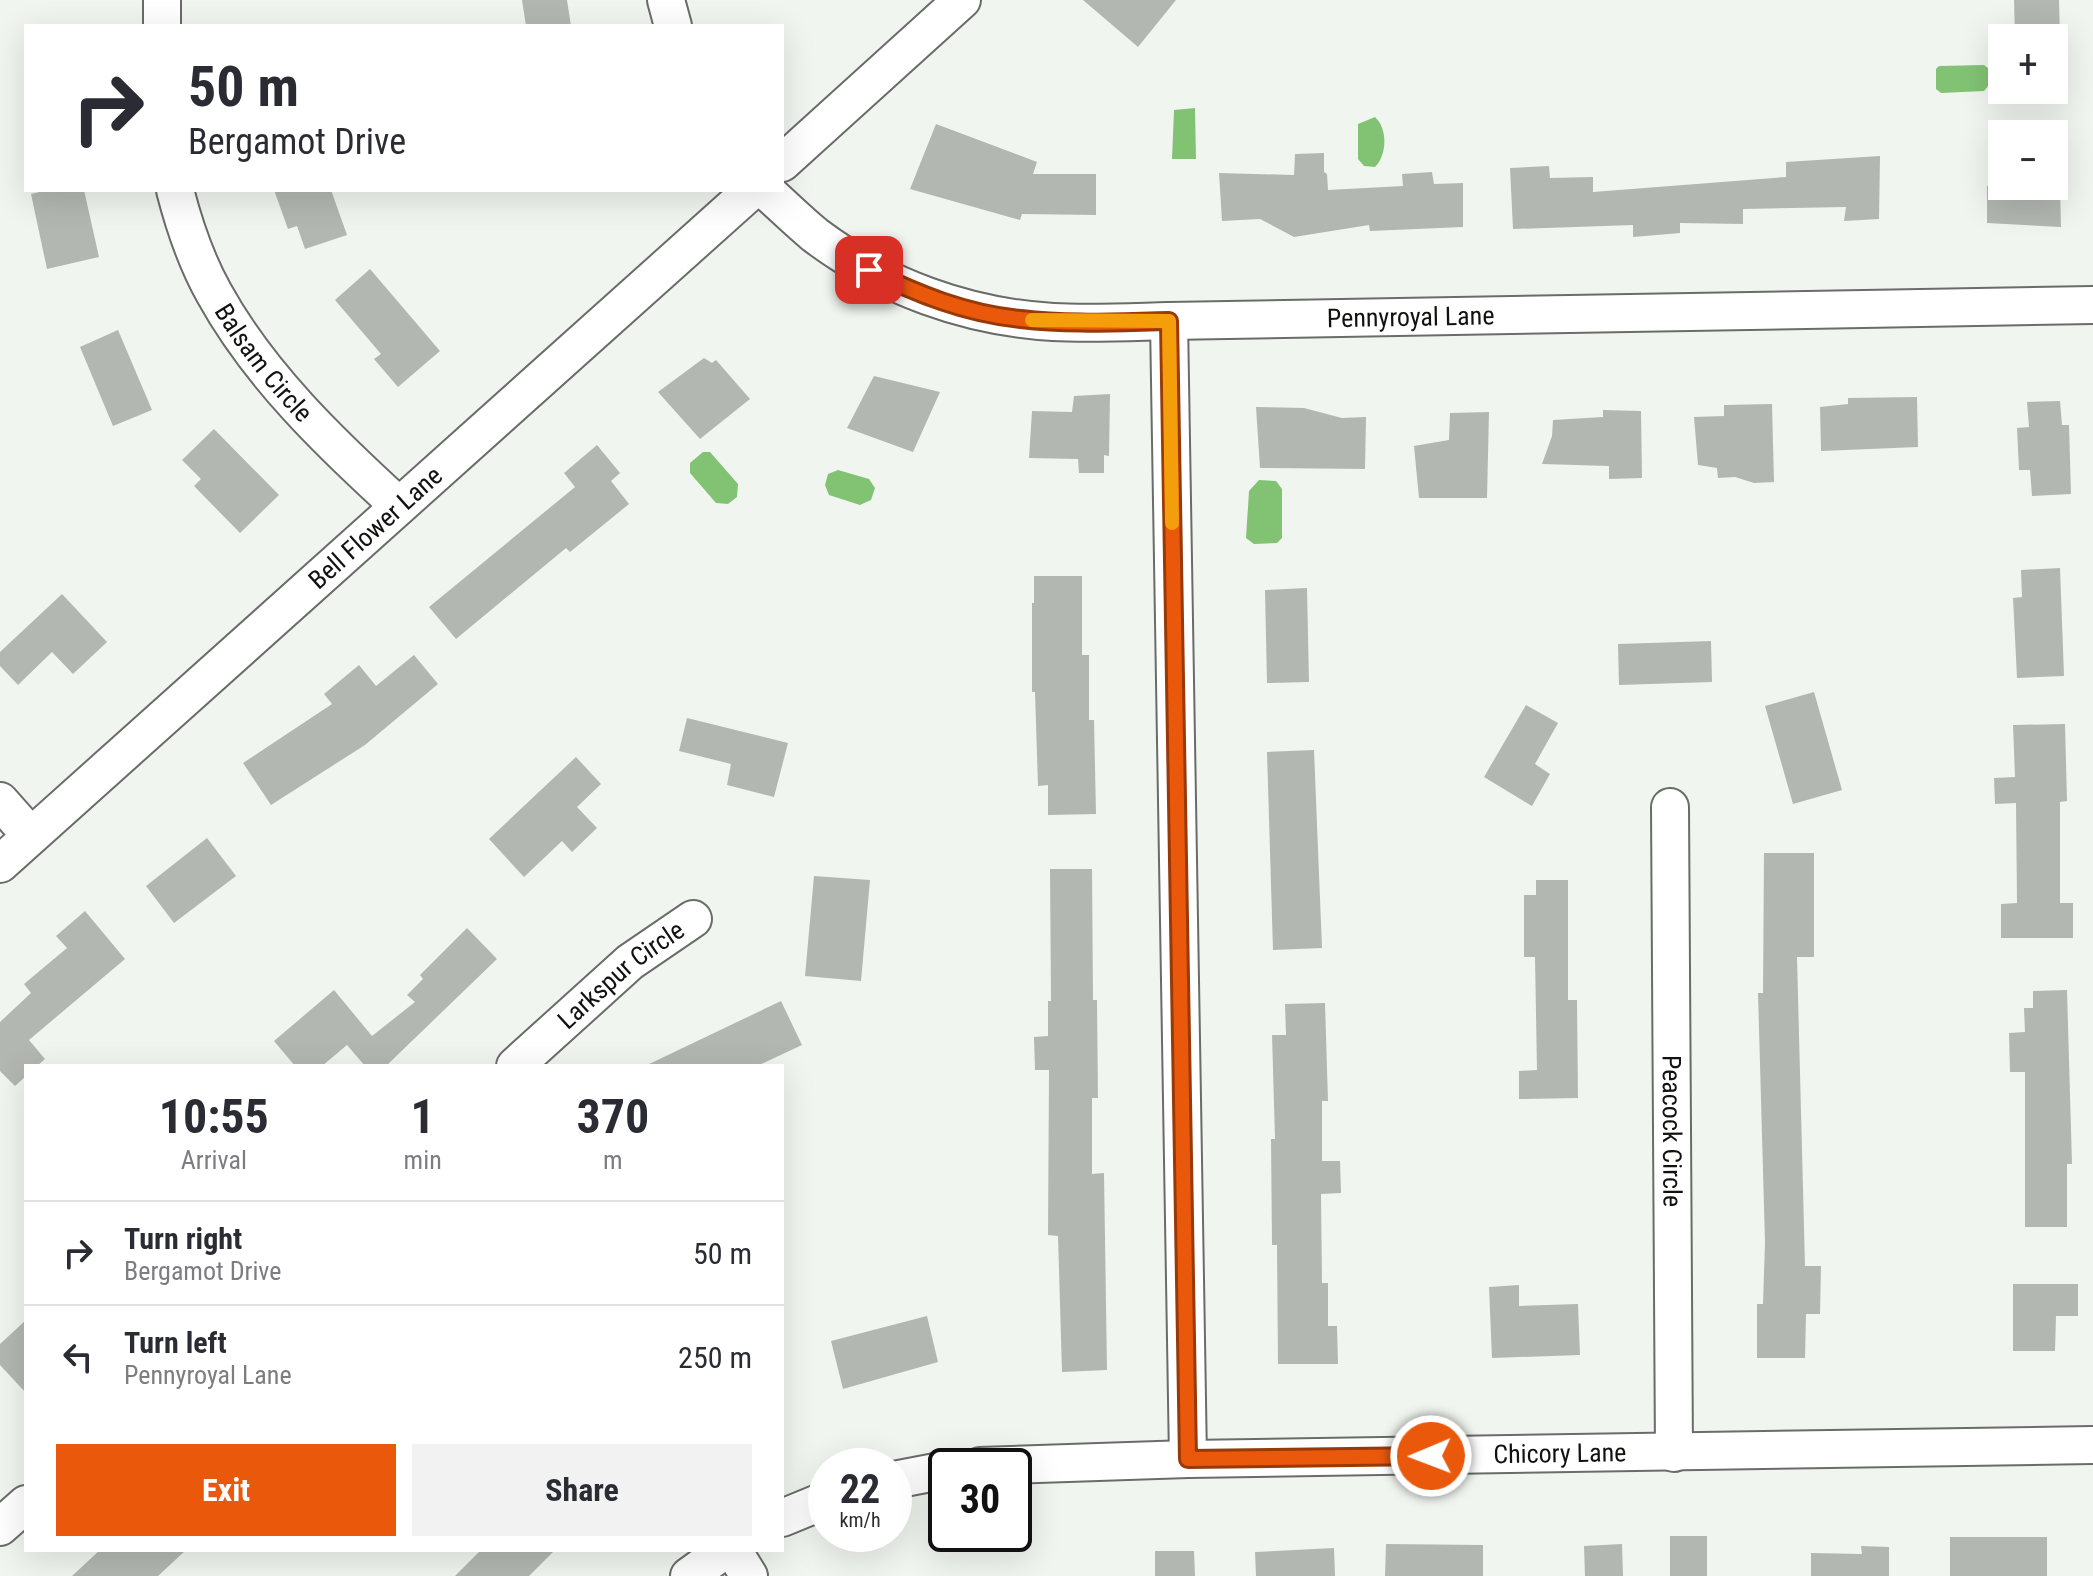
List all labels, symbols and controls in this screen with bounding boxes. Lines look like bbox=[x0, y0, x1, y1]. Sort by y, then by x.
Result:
map controls bbox=[1988, 24, 2068, 200]
button: + bbox=[1988, 24, 2068, 104]
text: 50 m bbox=[188, 54, 299, 120]
icon: right bbox=[56, 56, 160, 160]
button: − bbox=[1988, 120, 2068, 200]
text: Bergamot Drive bbox=[188, 121, 406, 163]
pin bbox=[835, 236, 903, 304]
icon: arrive bbox=[847, 248, 891, 292]
street label: Balsam Circle bbox=[209, 298, 319, 428]
street label: Pennyroyal Lane bbox=[1327, 300, 1495, 333]
street label: Bell Flower Lane bbox=[303, 460, 448, 595]
street label: Larkspur Circle bbox=[552, 915, 690, 1035]
street label: Peacock Circle bbox=[1657, 1055, 1687, 1207]
text: 10:55 bbox=[159, 1088, 269, 1145]
text: 1 bbox=[411, 1088, 435, 1145]
text: 370 bbox=[576, 1088, 649, 1145]
text: Arrival bbox=[181, 1145, 247, 1175]
text: min bbox=[404, 1145, 442, 1175]
text: m bbox=[603, 1145, 623, 1175]
text: Turn right bbox=[124, 1221, 242, 1256]
icon: right bbox=[56, 1231, 100, 1275]
text: 50 m bbox=[693, 1236, 752, 1271]
text: Bergamot Drive bbox=[124, 1256, 282, 1286]
text: Turn left bbox=[124, 1325, 227, 1360]
icon: left bbox=[56, 1335, 100, 1379]
text: 250 m bbox=[678, 1340, 752, 1375]
text: Pennyroyal Lane bbox=[124, 1360, 292, 1390]
position arrow bbox=[1389, 1414, 1473, 1498]
street label: Chicory Lane bbox=[1493, 1437, 1627, 1469]
button: Exit bbox=[56, 1444, 396, 1536]
button: Share bbox=[412, 1444, 752, 1536]
speed limit sign: 30 bbox=[928, 1448, 1032, 1552]
text: 22 bbox=[840, 1466, 880, 1513]
text: km/h bbox=[839, 1508, 881, 1532]

